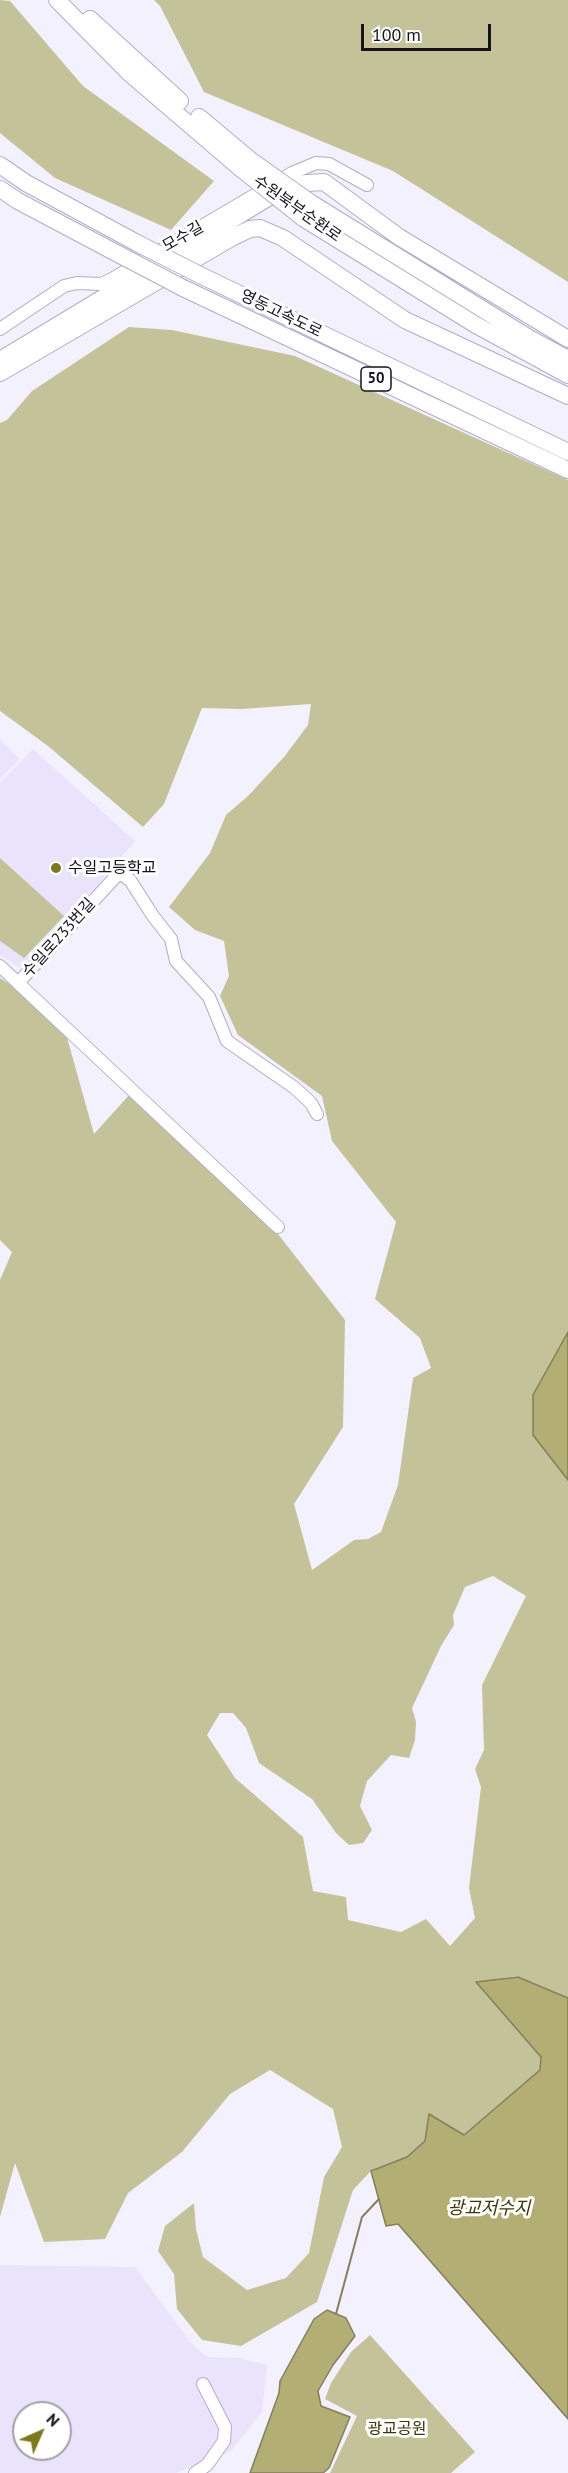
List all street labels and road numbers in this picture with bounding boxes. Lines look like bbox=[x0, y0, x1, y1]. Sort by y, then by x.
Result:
street label: 수원북부순환로 bbox=[249, 172, 345, 246]
street label: 모수길 bbox=[159, 218, 207, 256]
street label: 영동고속도로 bbox=[237, 286, 325, 342]
road number: 50 bbox=[361, 367, 391, 391]
street label: 수일로233번길 bbox=[18, 895, 100, 981]

